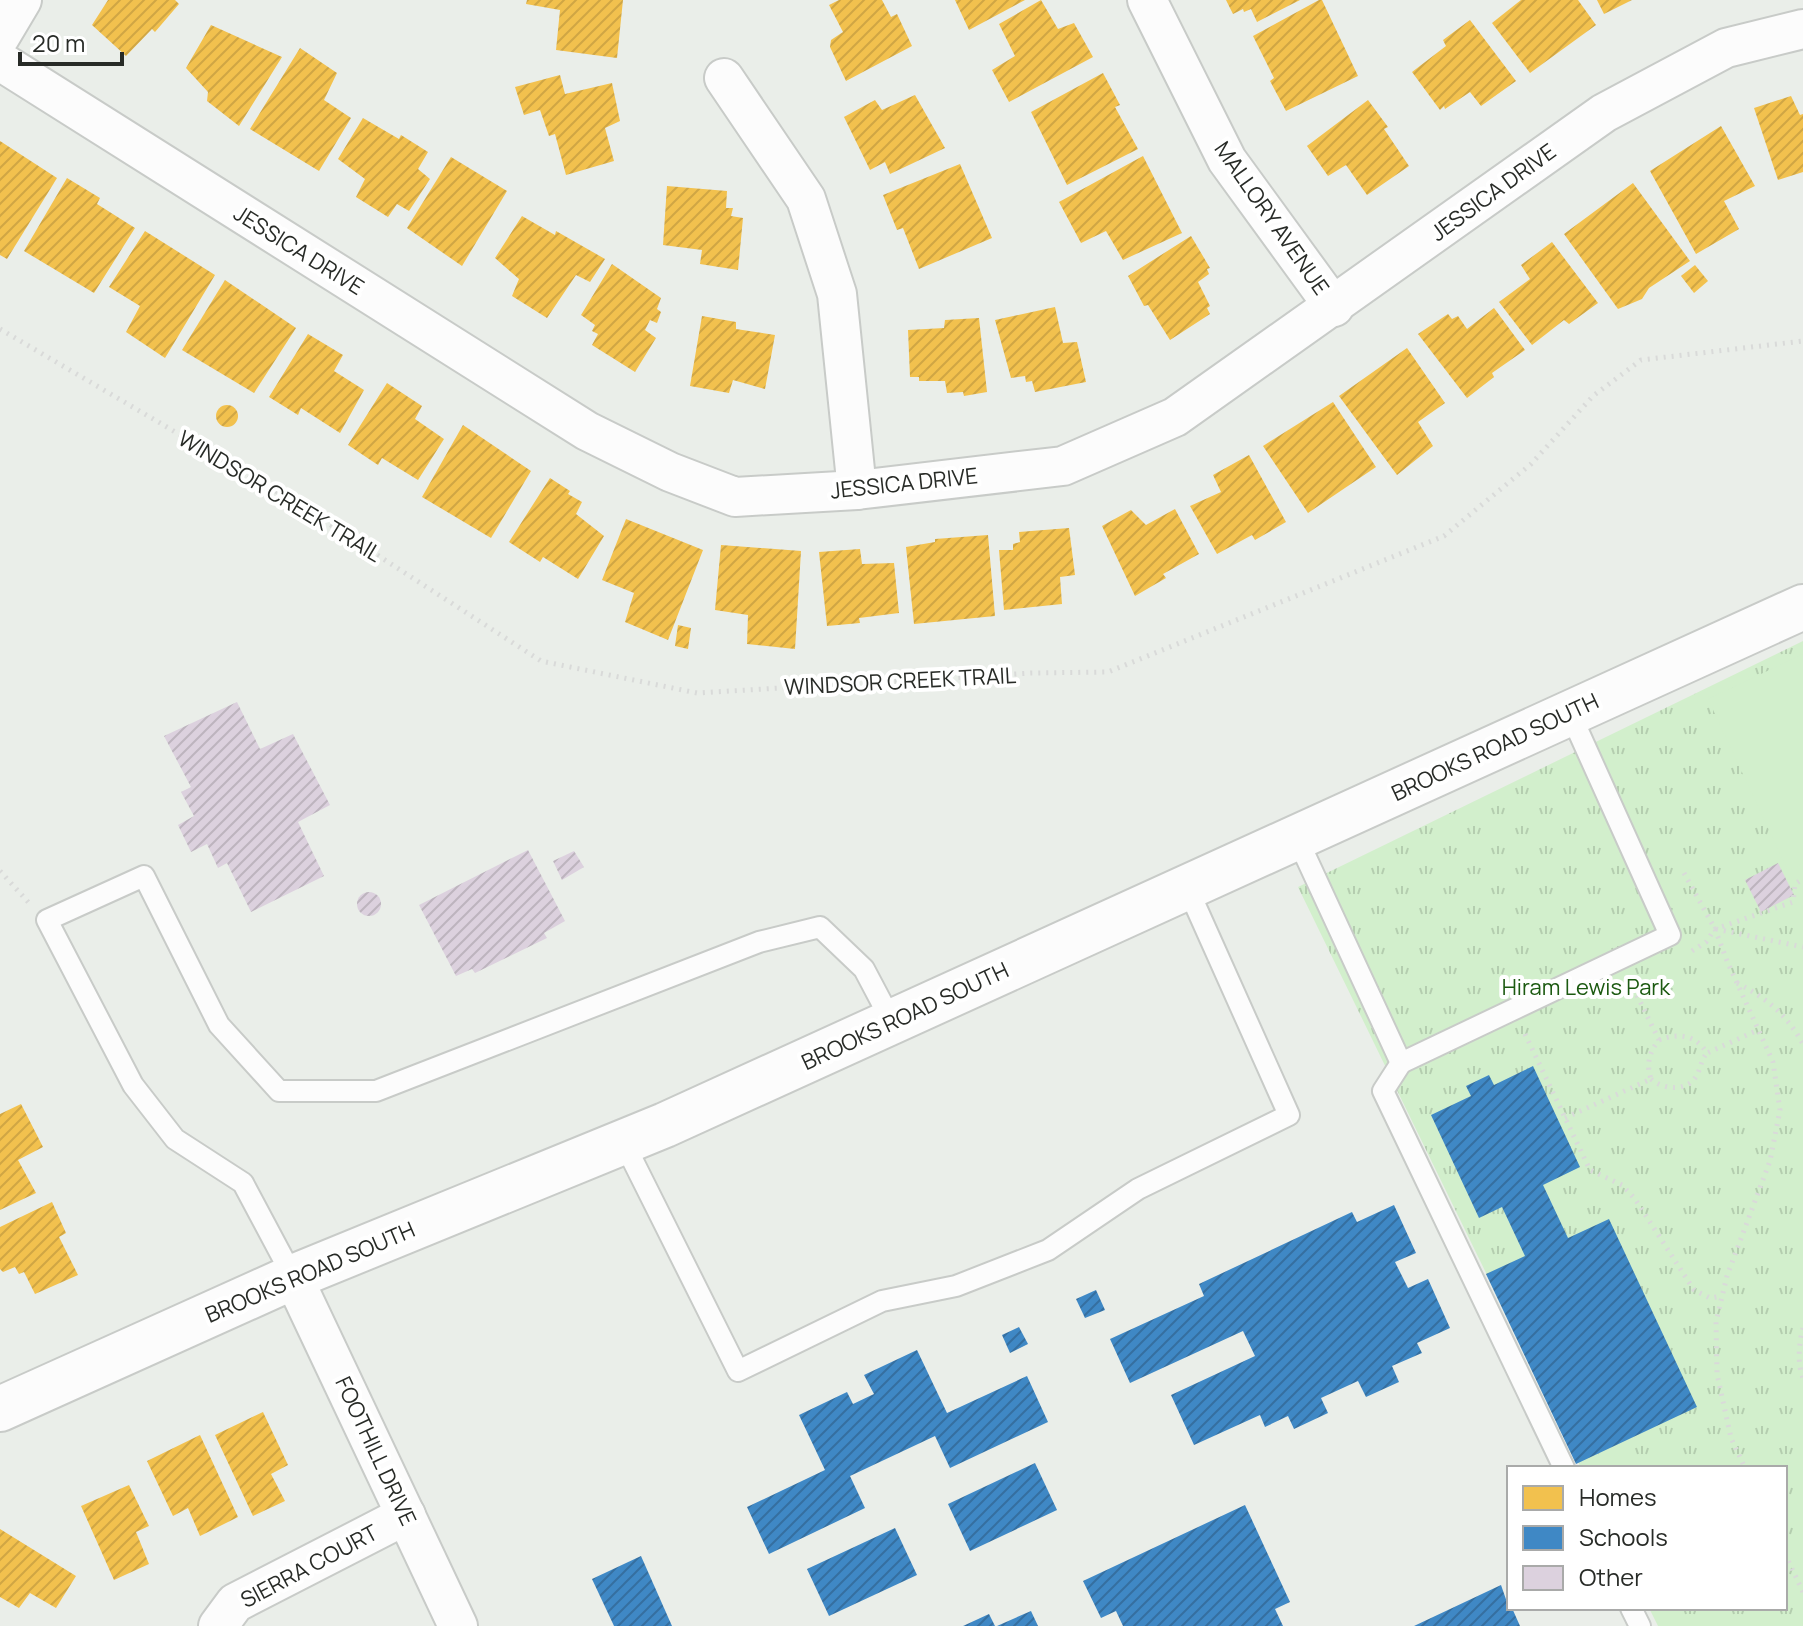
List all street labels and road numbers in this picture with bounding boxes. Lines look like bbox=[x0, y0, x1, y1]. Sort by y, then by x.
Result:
street label: MALLORY AVENUE bbox=[1208, 135, 1336, 301]
street label: JESSICA DRIVE bbox=[1424, 136, 1562, 248]
street label: JESSICA DRIVE bbox=[228, 198, 370, 302]
street label: WINDSOR CREEK TRAIL bbox=[173, 423, 387, 569]
street label: JESSICA DRIVE bbox=[829, 460, 979, 506]
street label: WINDSOR CREEK TRAIL bbox=[783, 660, 1017, 702]
street label: BROOKS ROAD SOUTH bbox=[1387, 686, 1603, 808]
street label: BROOKS ROAD SOUTH bbox=[797, 955, 1013, 1077]
street label: BROOKS ROAD SOUTH bbox=[201, 1214, 419, 1330]
street label: FOOTHILL DRIVE bbox=[328, 1372, 424, 1530]
street label: SIERRA COURT bbox=[235, 1517, 383, 1615]

